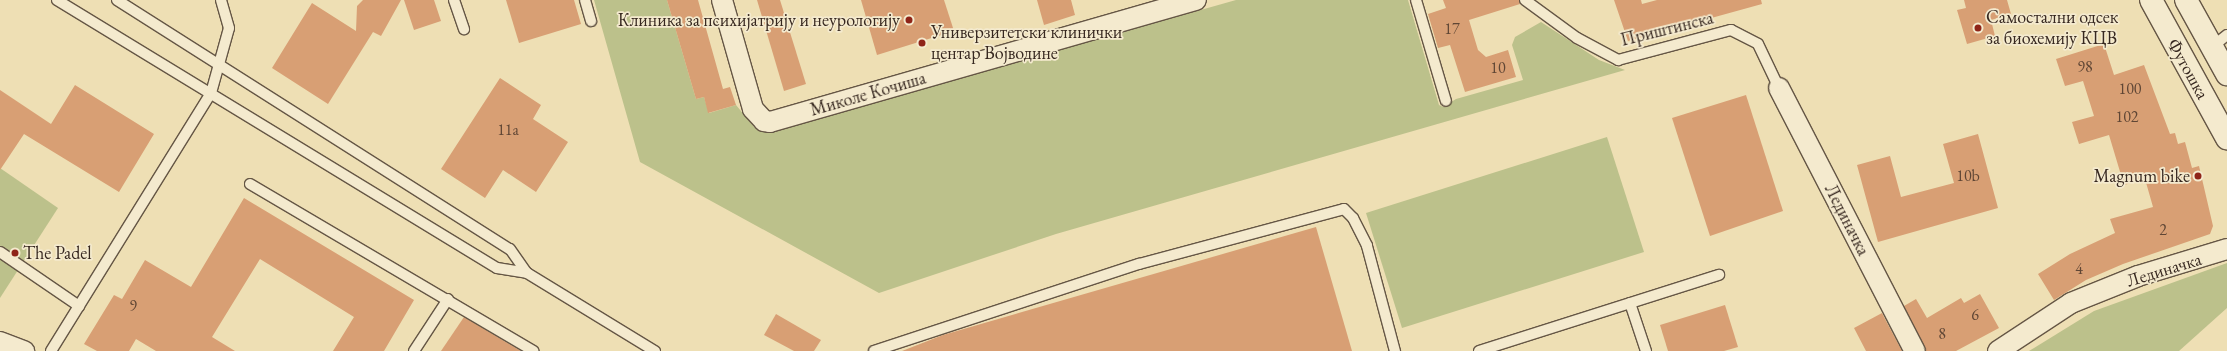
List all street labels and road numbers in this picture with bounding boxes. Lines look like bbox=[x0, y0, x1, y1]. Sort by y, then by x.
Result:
street label: Приштинска bbox=[1618, 7, 1716, 51]
street label: Футошка bbox=[2163, 35, 2213, 103]
street label: Миколе Кочиша bbox=[808, 67, 928, 121]
street label: Лединачка bbox=[1820, 181, 1874, 259]
street label: Лединачка bbox=[2124, 248, 2204, 292]

